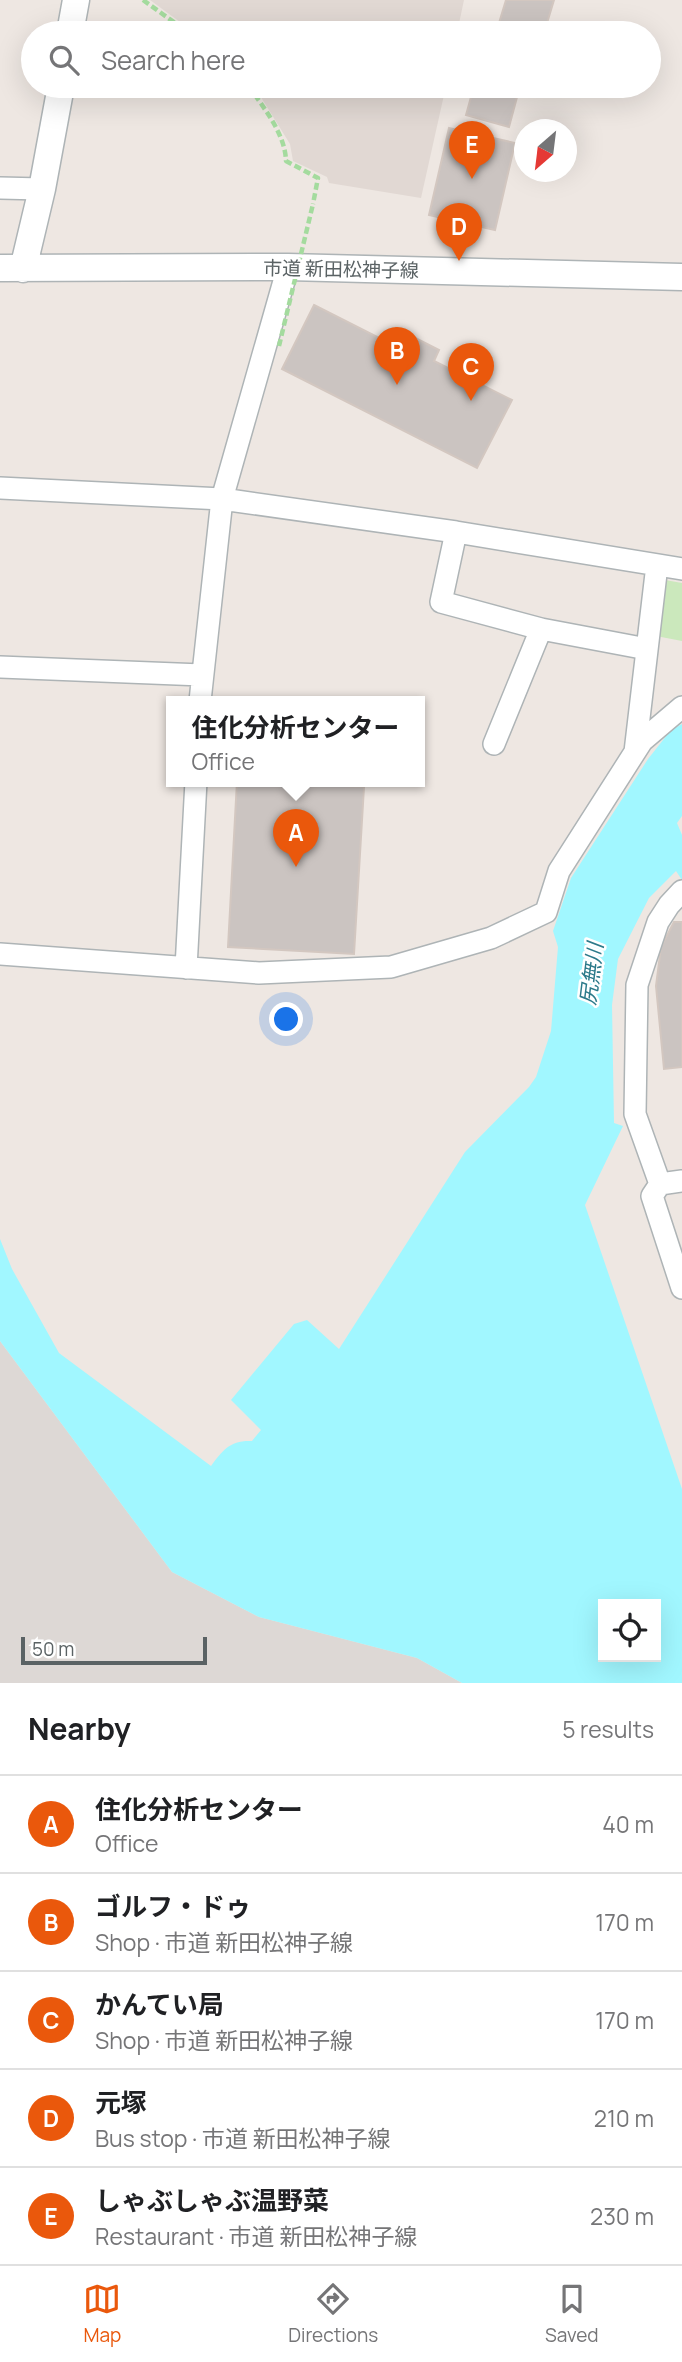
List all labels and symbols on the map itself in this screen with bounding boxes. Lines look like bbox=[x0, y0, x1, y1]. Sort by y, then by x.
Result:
north arrow bbox=[514, 119, 577, 182]
pin: E bbox=[449, 121, 495, 179]
pin: D bbox=[436, 203, 482, 261]
street label: 市道 新田松神子線 bbox=[263, 255, 419, 283]
pin: B bbox=[374, 327, 420, 385]
pin: C bbox=[448, 343, 494, 401]
pin: A bbox=[273, 809, 319, 867]
water label: 尻無川 bbox=[573, 939, 609, 1007]
your location bbox=[269, 1002, 303, 1036]
scale bar bbox=[21, 1634, 206, 1666]

